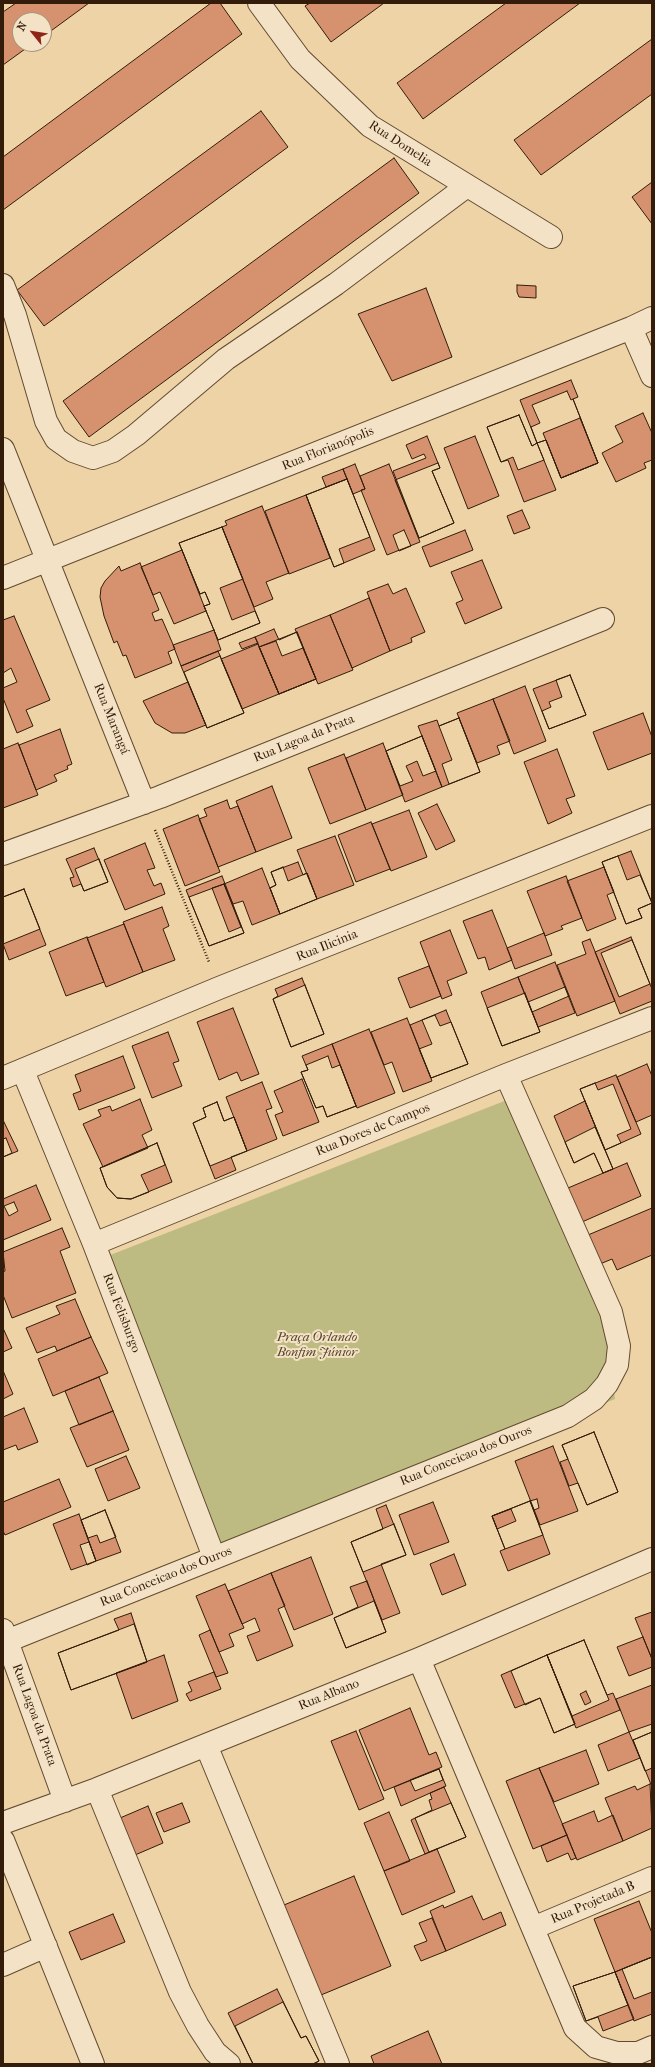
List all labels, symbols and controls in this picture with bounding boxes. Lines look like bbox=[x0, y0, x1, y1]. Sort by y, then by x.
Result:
north arrow bbox=[12, 12, 52, 52]
text: N bbox=[14, 19, 30, 33]
street label: Rua Domelia bbox=[365, 118, 435, 170]
street label: Rua Florianópolis bbox=[280, 423, 376, 475]
street label: Rua Marangá bbox=[90, 681, 132, 757]
street label: Rua Lagoa da Prata bbox=[251, 712, 357, 766]
street label: Rua Ilicinia bbox=[294, 927, 360, 965]
street label: Rua Dores de Campos bbox=[314, 1100, 432, 1160]
street label: Rua Felisburgo bbox=[99, 1271, 143, 1355]
park label: Praça Orlando Bonfim Júnior bbox=[277, 1330, 357, 1361]
street label: Rua Conceicao dos Ouros bbox=[398, 1422, 534, 1490]
street label: Rua Conceicao dos Ouros bbox=[98, 1543, 234, 1611]
street label: Rua Lagoa da Prata bbox=[8, 1662, 60, 1768]
street label: Rua Albano bbox=[296, 1676, 362, 1714]
street label: Rua Projetada B bbox=[549, 1878, 637, 1928]

